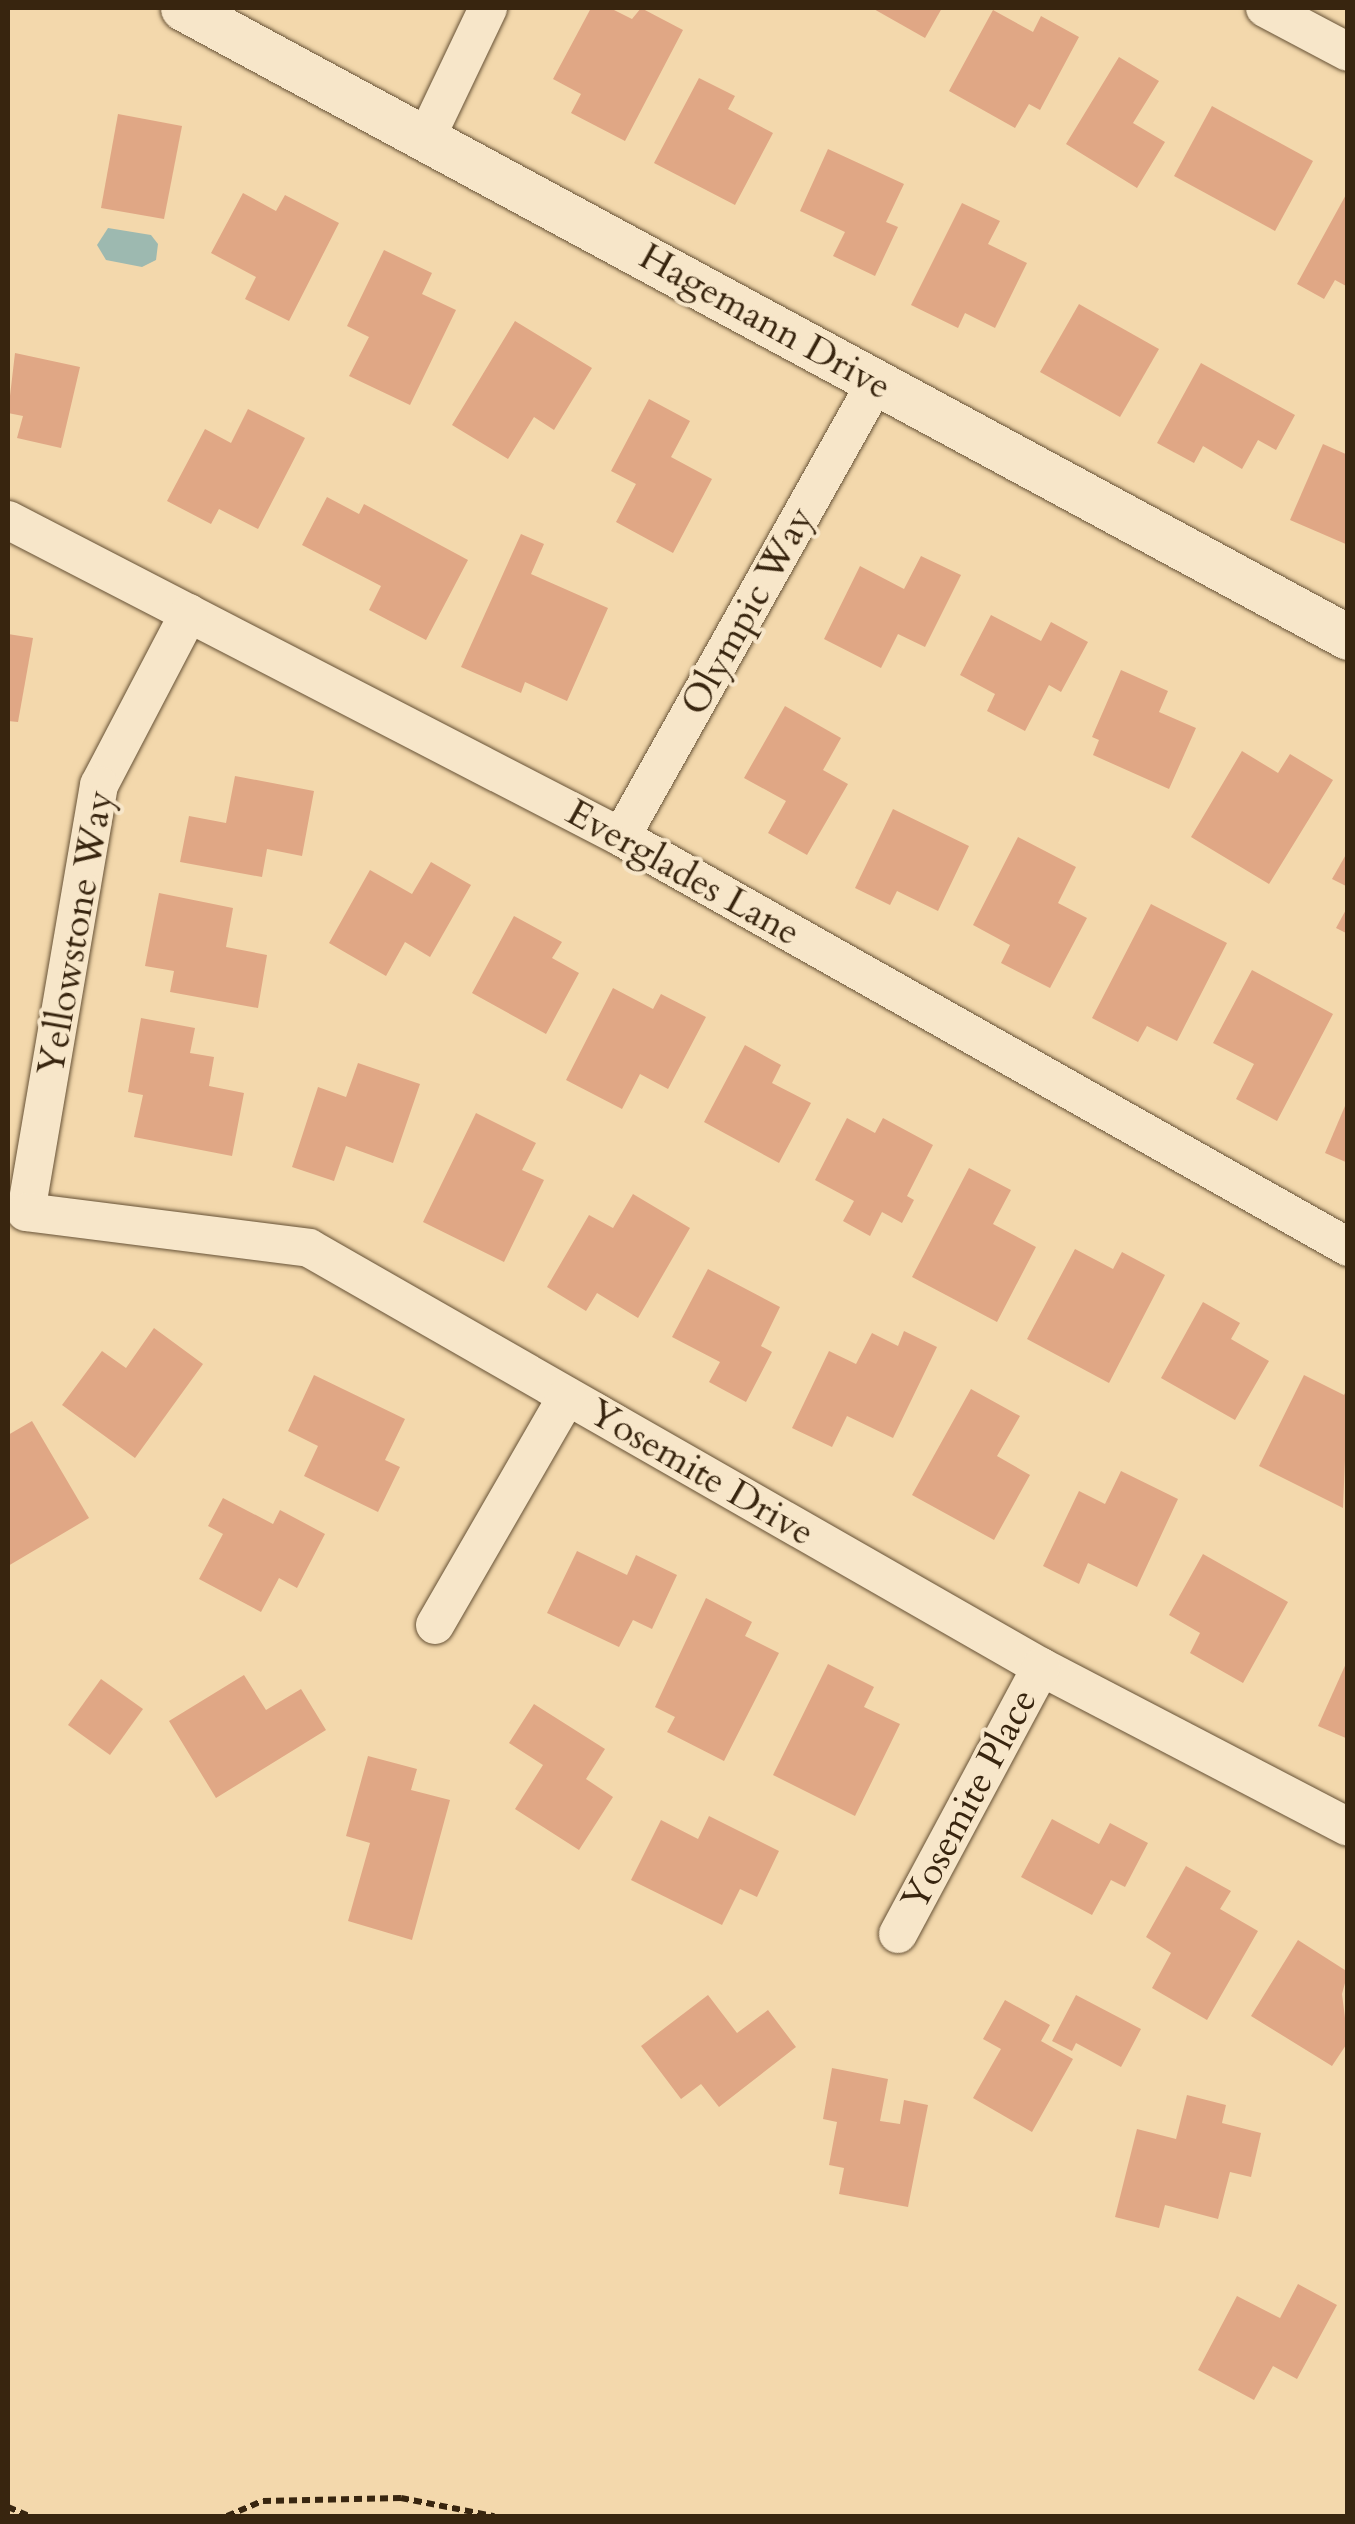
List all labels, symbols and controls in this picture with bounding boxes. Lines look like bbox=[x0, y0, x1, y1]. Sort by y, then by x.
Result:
street label: Hagemann Drive bbox=[631, 234, 899, 410]
street label: Olympic Way bbox=[672, 499, 824, 723]
street label: Yellowstone Way bbox=[28, 787, 124, 1079]
street label: Everglades Lane bbox=[558, 790, 808, 956]
street label: Yosemite Drive bbox=[580, 1390, 822, 1556]
street label: Yosemite Place bbox=[893, 1681, 1047, 1919]

